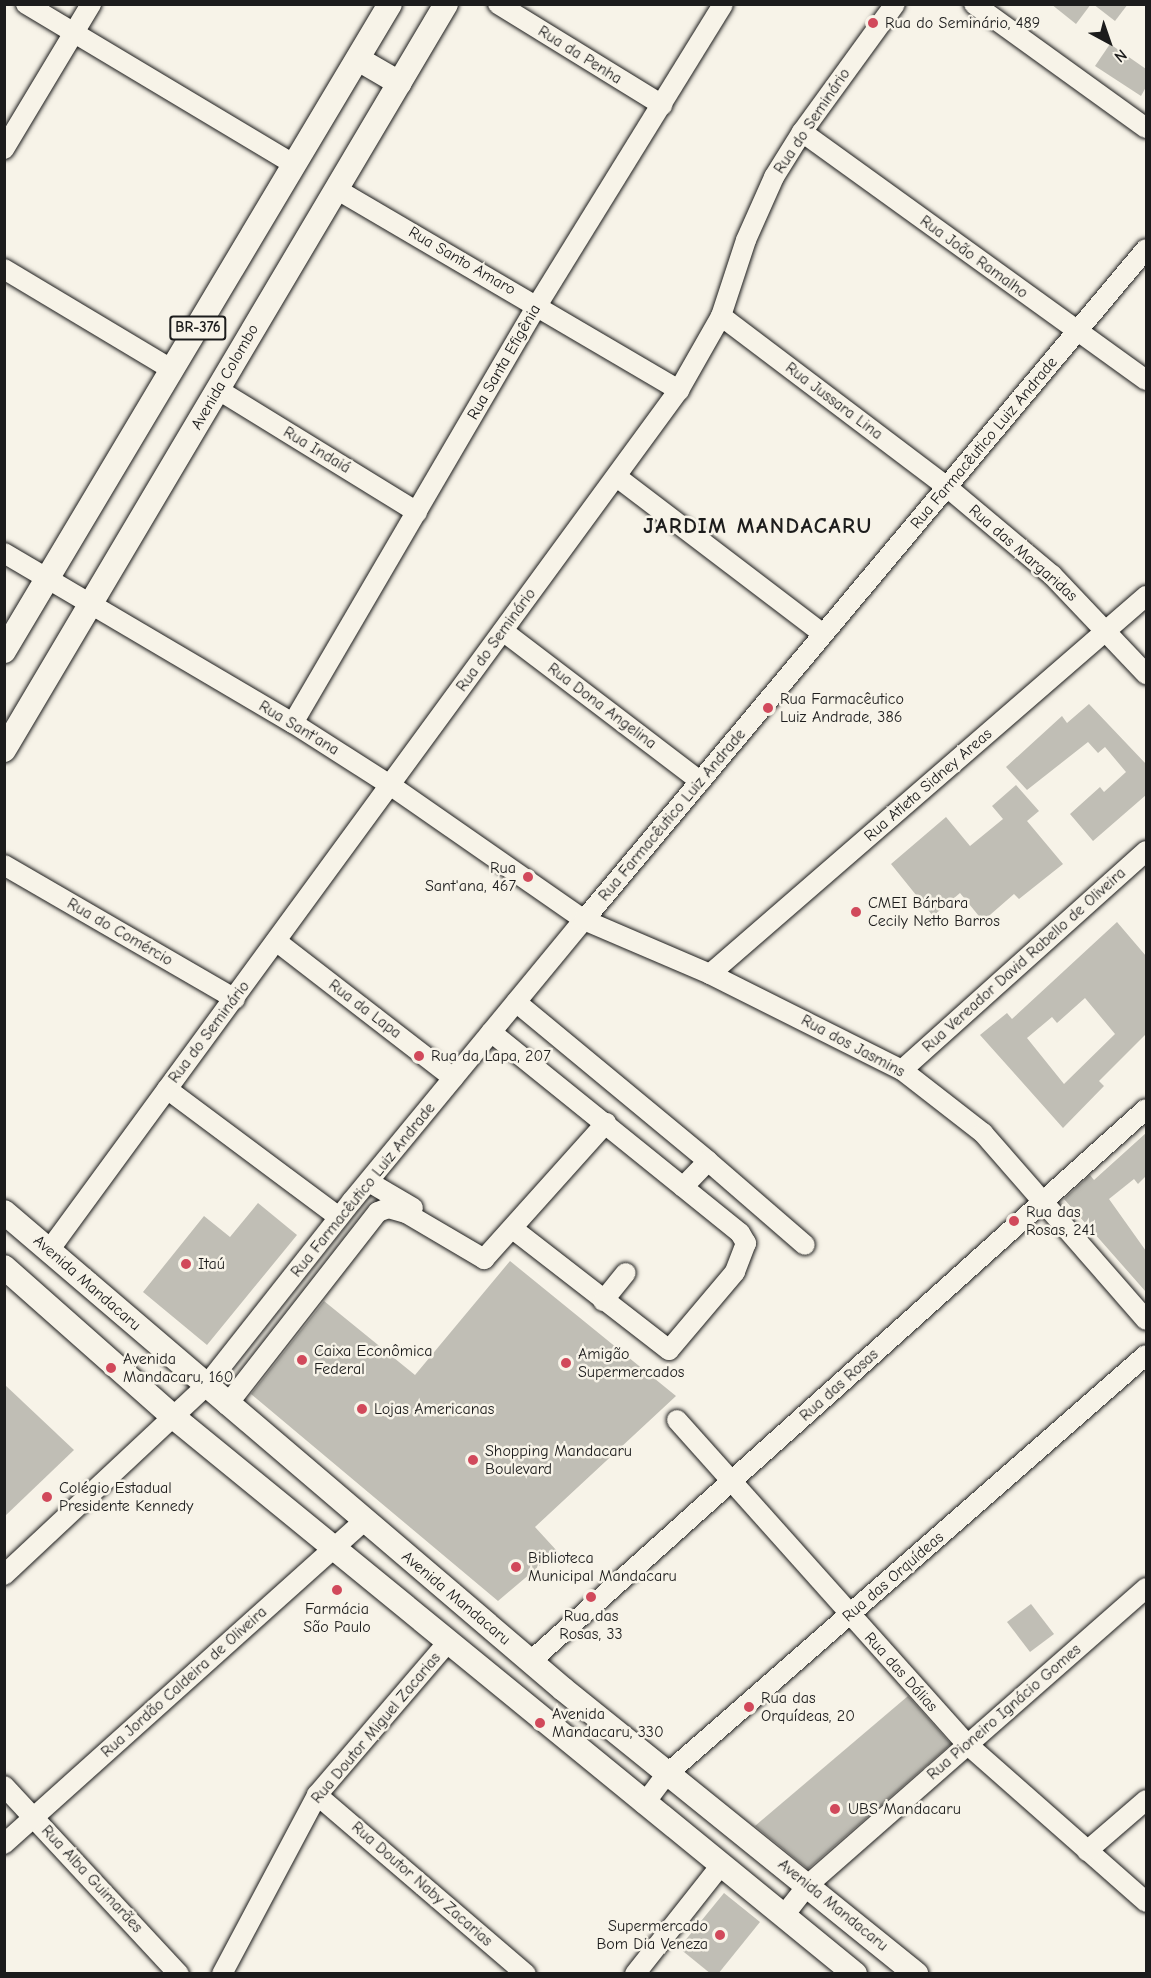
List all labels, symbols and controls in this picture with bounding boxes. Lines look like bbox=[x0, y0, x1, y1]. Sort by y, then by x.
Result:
north arrow bbox=[1079, 12, 1139, 72]
place label: Rua do Seminário, 489 bbox=[885, 13, 1040, 33]
marker: Rua do Seminário, 489 bbox=[866, 16, 880, 30]
street label: Rua da Penha bbox=[534, 22, 626, 88]
text: N bbox=[1111, 46, 1130, 66]
street label: Rua do Seminário bbox=[770, 65, 854, 177]
street label: Rua João Ramalho bbox=[916, 211, 1032, 303]
street label: Rua Santo Amaro bbox=[405, 223, 519, 299]
street label: Rua Santa Efigênia bbox=[463, 301, 545, 423]
road number: BR-376 bbox=[168, 316, 228, 340]
street label: Avenida Colombo bbox=[187, 321, 263, 433]
street label: Rua Farmacêutico Luiz Andrade bbox=[906, 353, 1062, 533]
street label: Rua Jussara Lina bbox=[782, 358, 886, 444]
street label: Rua Indaiá bbox=[280, 422, 354, 478]
street label: Rua das Margaridas bbox=[965, 501, 1081, 605]
district label: JARDIM MANDACARU bbox=[643, 514, 873, 540]
street label: Rua do Seminário bbox=[452, 585, 540, 695]
street label: Rua Dona Angelina bbox=[544, 659, 660, 753]
place label: Rua Farmacêutico Luiz Andrade, 386 bbox=[780, 689, 904, 727]
street label: Rua Sant'ana bbox=[255, 697, 343, 759]
marker: Rua Farmacêutico Luiz Andrade, 386 bbox=[761, 701, 775, 715]
street label: Rua Atleta Sidney Areas bbox=[860, 724, 996, 846]
street label: Rua Farmacêutico Luiz Andrade bbox=[594, 725, 750, 905]
place label: Rua Sant'ana, 467 bbox=[425, 858, 516, 896]
street label: Rua Vereador David Rabello de Oliveira bbox=[918, 864, 1130, 1056]
marker: Rua Sant'ana, 467 bbox=[521, 870, 535, 884]
place label: CMEI Bárbara Cecily Netto Barros bbox=[868, 893, 1000, 931]
street label: Rua do Comércio bbox=[64, 894, 176, 970]
marker: CMEI Bárbara Cecily Netto Barros bbox=[849, 905, 863, 919]
street label: Rua da Lapa bbox=[325, 975, 405, 1043]
street label: Rua do Seminário bbox=[164, 977, 254, 1087]
street label: Rua dos Jasmins bbox=[798, 1011, 908, 1081]
place label: Rua da Lapa, 207 bbox=[431, 1046, 551, 1066]
marker: Rua da Lapa, 207 bbox=[412, 1049, 426, 1063]
street label: Rua Farmacêutico Luiz Andrade bbox=[287, 1099, 439, 1281]
place label: Rua das Rosas, 241 bbox=[1026, 1202, 1096, 1240]
marker: Rua das Rosas, 241 bbox=[1007, 1214, 1021, 1228]
street label: Avenida Mandacaru bbox=[29, 1231, 145, 1335]
place label: Itaú bbox=[198, 1254, 225, 1274]
marker: Itaú bbox=[179, 1257, 193, 1271]
place label: Caixa Econômica Federal bbox=[314, 1341, 433, 1379]
place label: Amigão Supermercados bbox=[578, 1344, 684, 1382]
street label: Rua das Rosas bbox=[796, 1345, 882, 1425]
place label: Avenida Mandacaru, 160 bbox=[123, 1349, 233, 1387]
marker: Caixa Econômica Federal bbox=[295, 1353, 309, 1367]
marker: Amigão Supermercados bbox=[559, 1356, 573, 1370]
marker: Avenida Mandacaru, 160 bbox=[104, 1361, 118, 1375]
place label: Lojas Americanas bbox=[374, 1399, 494, 1419]
marker: Lojas Americanas bbox=[355, 1402, 369, 1416]
place label: Shopping Mandacaru Boulevard bbox=[485, 1441, 632, 1479]
marker: Shopping Mandacaru Boulevard bbox=[466, 1453, 480, 1467]
place label: Colégio Estadual Presidente Kennedy bbox=[59, 1478, 193, 1516]
marker: Colégio Estadual Presidente Kennedy bbox=[40, 1490, 54, 1504]
street label: Rua das Orquídeas bbox=[838, 1528, 948, 1626]
street label: Avenida Mandacaru bbox=[398, 1547, 514, 1649]
place label: Biblioteca Municipal Mandacaru bbox=[528, 1548, 677, 1586]
marker: Biblioteca Municipal Mandacaru bbox=[509, 1560, 523, 1574]
marker: Farmácia São Paulo bbox=[330, 1583, 344, 1597]
marker: Rua das Rosas, 33 bbox=[584, 1590, 598, 1604]
place label: Farmácia São Paulo bbox=[303, 1599, 371, 1637]
street label: Rua Jordão Caldeira de Oliveira bbox=[97, 1602, 271, 1762]
place label: Rua das Rosas, 33 bbox=[559, 1606, 623, 1644]
street label: Rua das Dálias bbox=[860, 1628, 942, 1716]
street label: Rua Pioneiro Ignácio Gomes bbox=[923, 1640, 1085, 1784]
street label: Rua Doutor Miguel Zacarias bbox=[307, 1649, 445, 1807]
place label: Rua das Orquídeas, 20 bbox=[761, 1688, 855, 1726]
marker: Rua das Orquídeas, 20 bbox=[742, 1700, 756, 1714]
place label: Avenida Mandacaru, 330 bbox=[552, 1704, 664, 1742]
marker: Avenida Mandacaru, 330 bbox=[533, 1716, 547, 1730]
place label: UBS Mandacaru bbox=[848, 1799, 961, 1819]
marker: UBS Mandacaru bbox=[826, 1800, 844, 1818]
street label: Rua Doutor Naby Zacarias bbox=[348, 1818, 496, 1950]
street label: Rua Alba Guimarães bbox=[37, 1821, 147, 1937]
street label: Avenida Mandacaru bbox=[774, 1855, 892, 1955]
place label: Supermercado Bom Dia Veneza bbox=[596, 1916, 708, 1954]
marker: Supermercado Bom Dia Veneza bbox=[713, 1928, 727, 1942]

